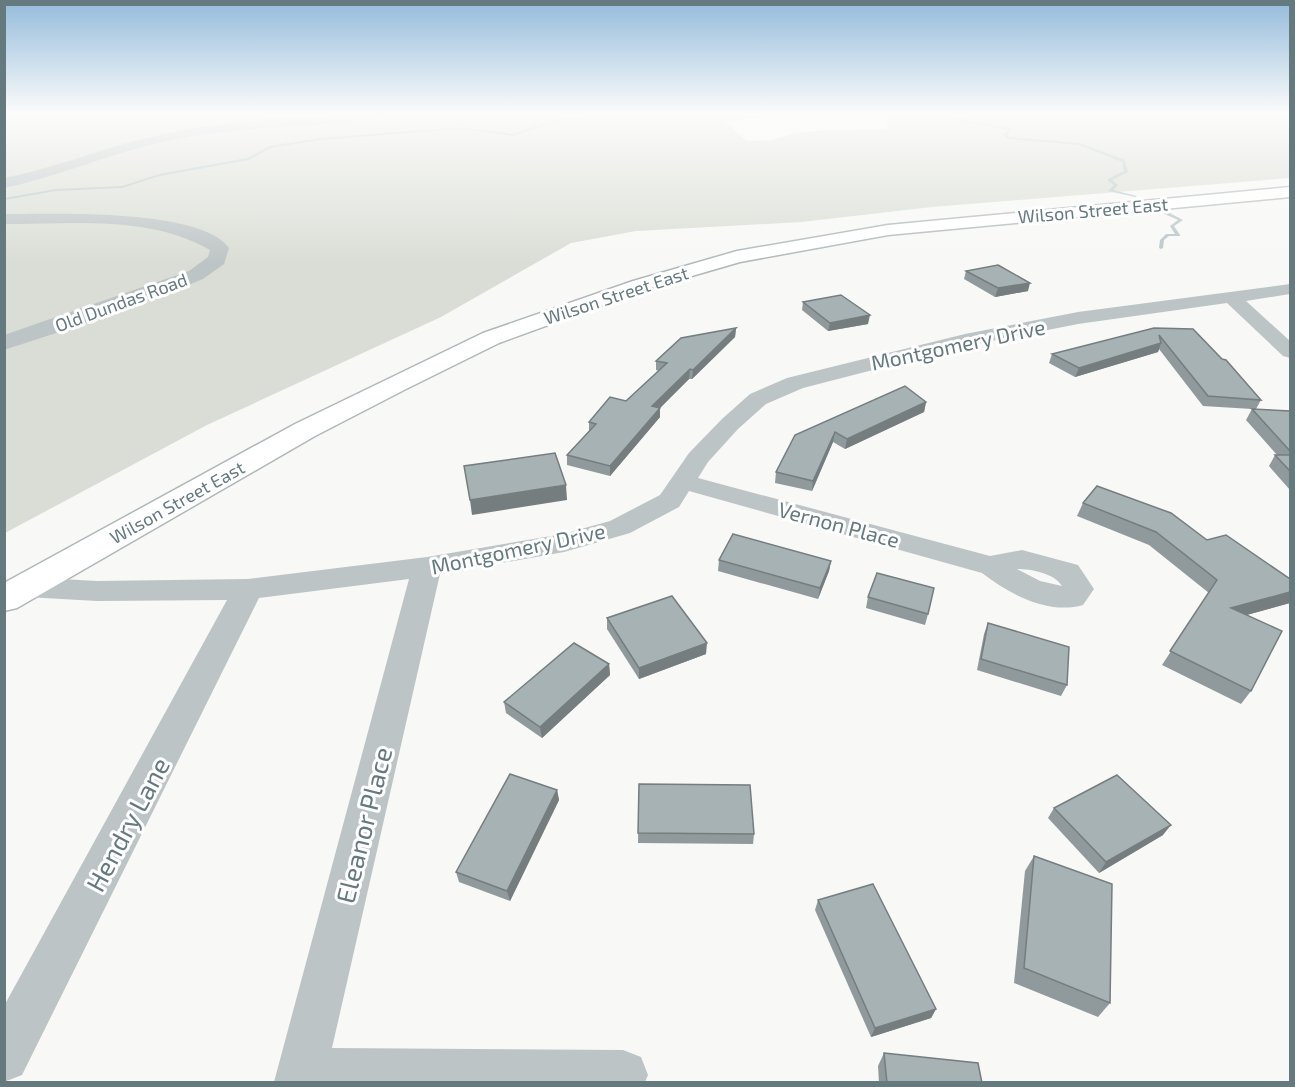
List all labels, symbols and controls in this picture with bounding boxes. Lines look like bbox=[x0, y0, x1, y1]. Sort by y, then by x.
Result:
street label: Wilson Street East bbox=[1017, 192, 1169, 228]
street label: Wilson Street East bbox=[541, 261, 691, 329]
street label: Old Dundas Road bbox=[52, 268, 190, 336]
street label: Montgomery Drive bbox=[869, 313, 1047, 375]
street label: Wilson Street East bbox=[106, 456, 248, 548]
street label: Vernon Place bbox=[776, 496, 902, 552]
street label: Montgomery Drive bbox=[429, 517, 607, 579]
street label: Eleanor Place bbox=[329, 744, 397, 906]
street label: Hendry Lane bbox=[79, 752, 175, 896]

